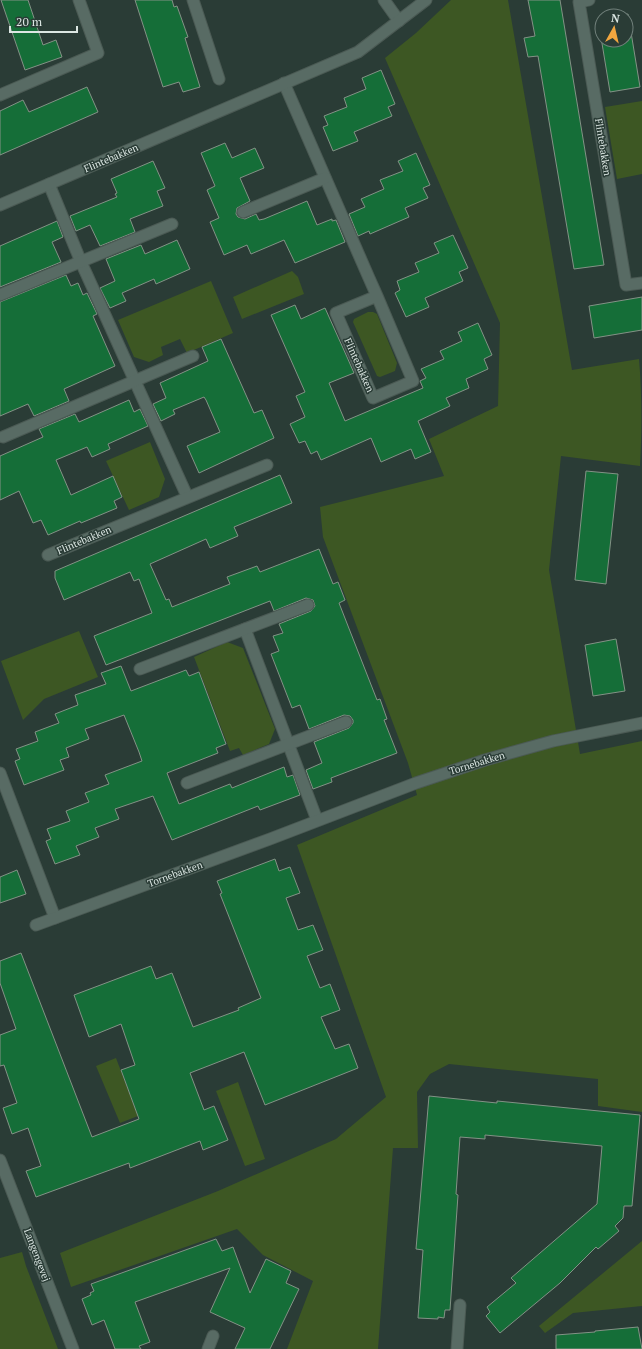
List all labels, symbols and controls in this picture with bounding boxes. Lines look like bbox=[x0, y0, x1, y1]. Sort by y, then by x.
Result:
scale bar bbox=[10, 8, 77, 34]
north arrow bbox=[594, 8, 634, 48]
text: N bbox=[610, 11, 621, 26]
text: 20 m bbox=[16, 14, 43, 29]
street label: Flintebakken bbox=[592, 117, 614, 177]
street label: Flintebakken bbox=[82, 141, 140, 175]
street label: Flintebakken bbox=[341, 336, 377, 394]
street label: Flintebakken bbox=[55, 523, 113, 557]
street label: Tornebakken bbox=[448, 748, 506, 778]
street label: Tornebakken bbox=[146, 858, 204, 890]
street label: Langengevej bbox=[21, 1227, 53, 1283]

